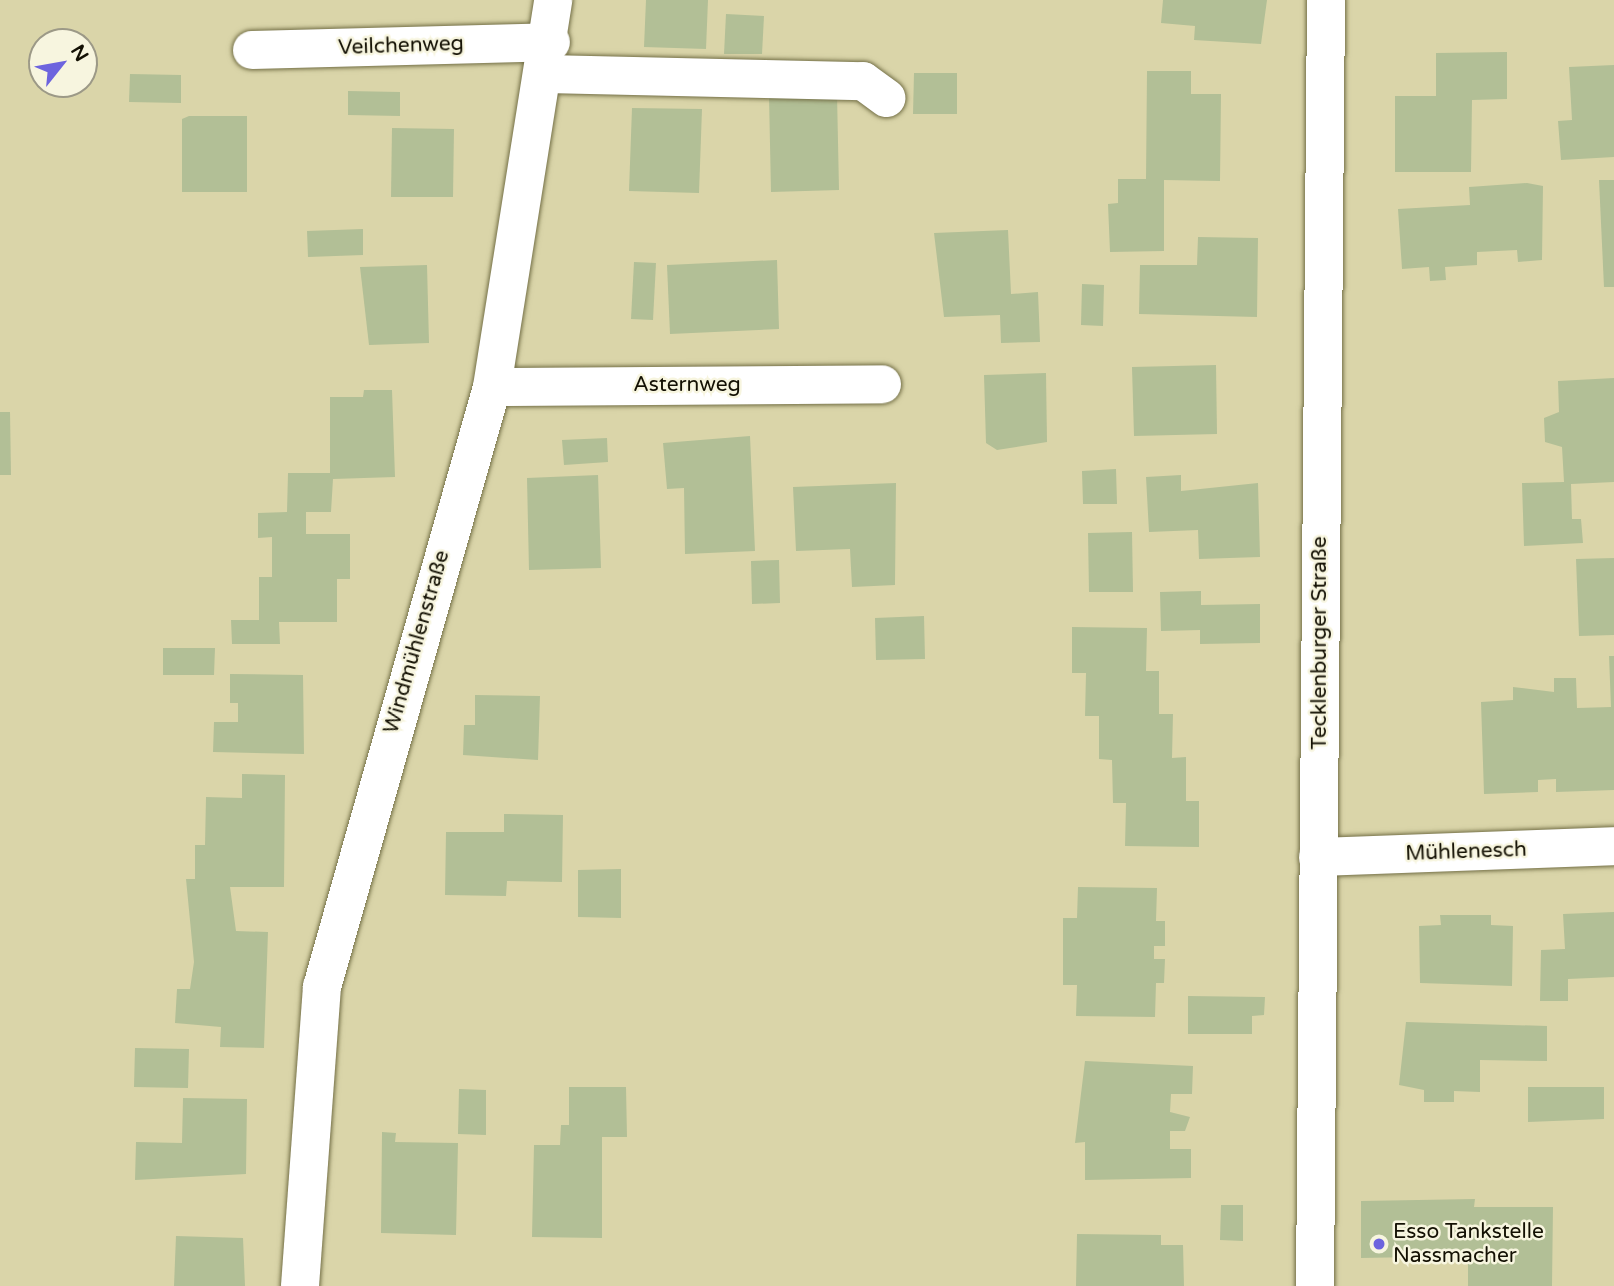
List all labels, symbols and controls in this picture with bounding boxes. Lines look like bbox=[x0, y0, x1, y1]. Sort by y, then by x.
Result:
north arrow bbox=[28, 28, 98, 98]
street label: Veilchenweg bbox=[338, 31, 464, 61]
text: N bbox=[66, 41, 93, 65]
street label: Asternweg bbox=[633, 372, 741, 398]
street label: Tecklenburger Straße bbox=[1307, 536, 1333, 750]
street label: Windmühlenstraße bbox=[379, 547, 455, 737]
street label: Mühlenesch bbox=[1405, 837, 1527, 867]
place label: Esso Tankstelle Nassmacher bbox=[1393, 1219, 1544, 1269]
marker: Esso Tankstelle Nassmacher bbox=[1371, 1236, 1387, 1252]

